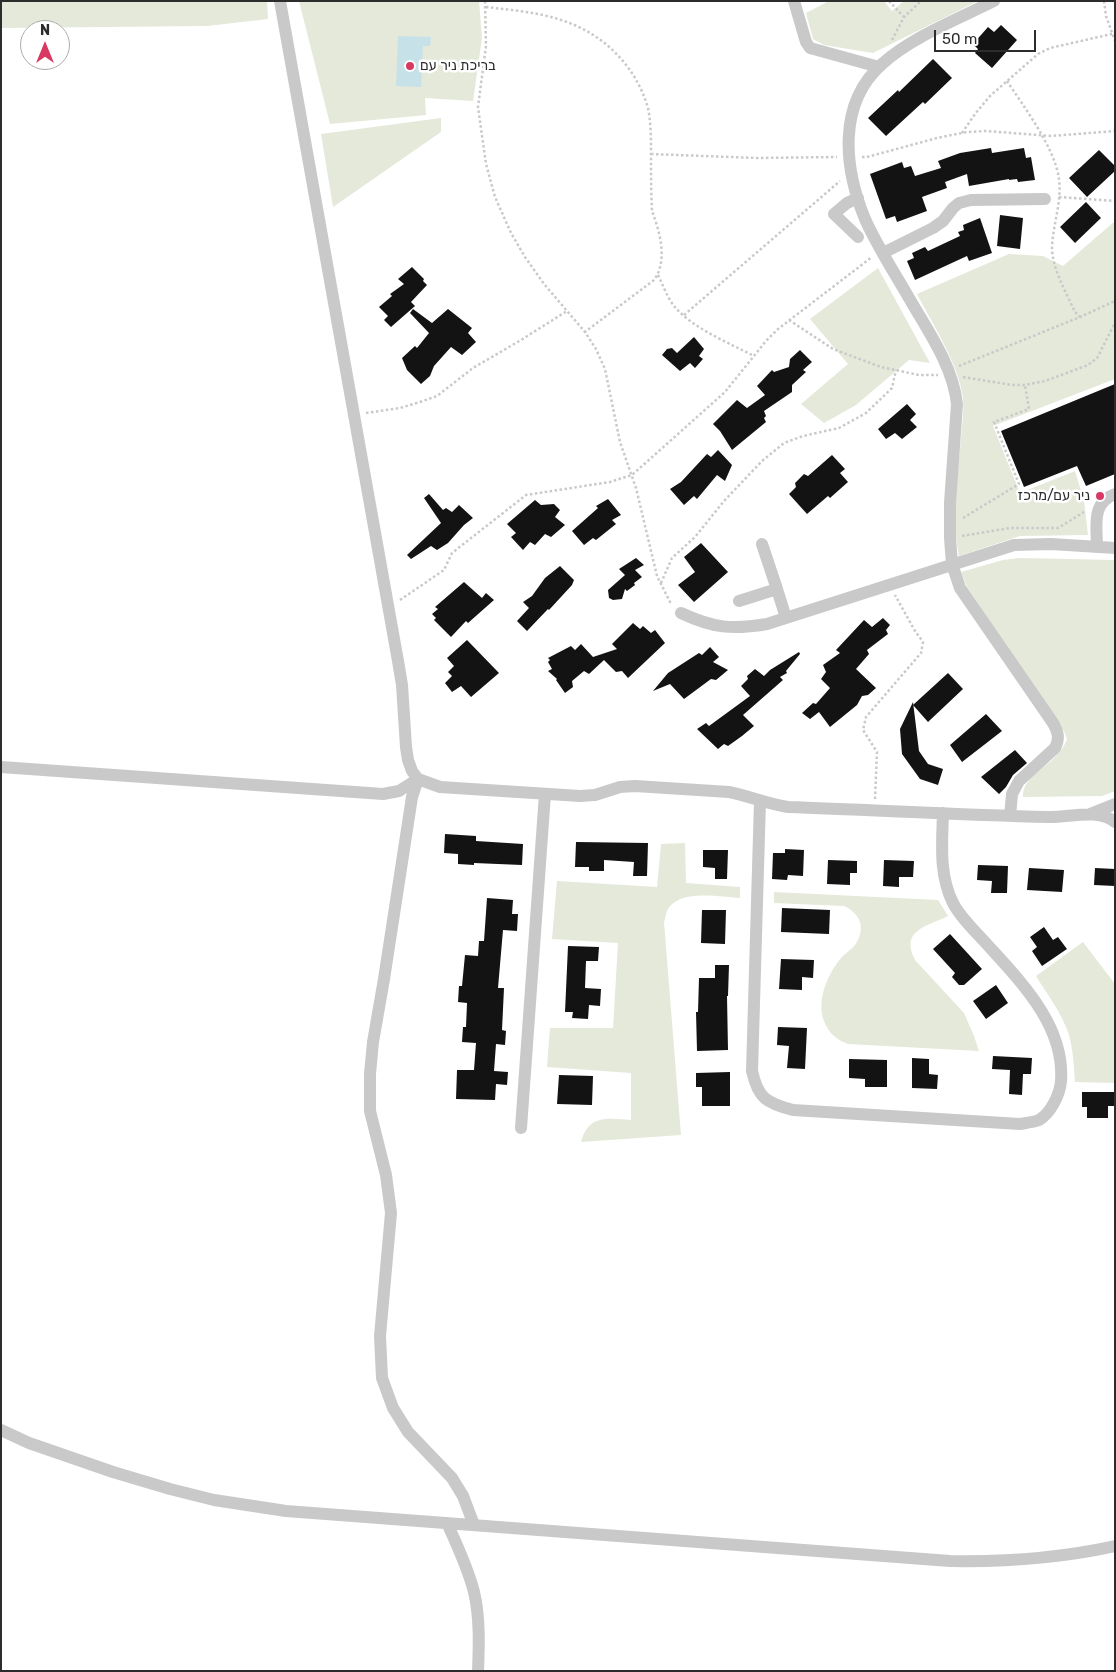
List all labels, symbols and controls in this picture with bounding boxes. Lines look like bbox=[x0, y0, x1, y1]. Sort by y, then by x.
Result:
north arrow bbox=[20, 20, 70, 70]
scale bar bbox=[936, 20, 1038, 52]
text: N bbox=[40, 22, 50, 39]
text: 50 m bbox=[942, 30, 977, 48]
place label: בריכת ניר עם bbox=[420, 58, 496, 74]
marker: בריכת ניר עם bbox=[404, 60, 416, 72]
place label: ניר עם/מרכז bbox=[1018, 488, 1090, 504]
marker: ניר עם/מרכז bbox=[1094, 490, 1106, 502]

